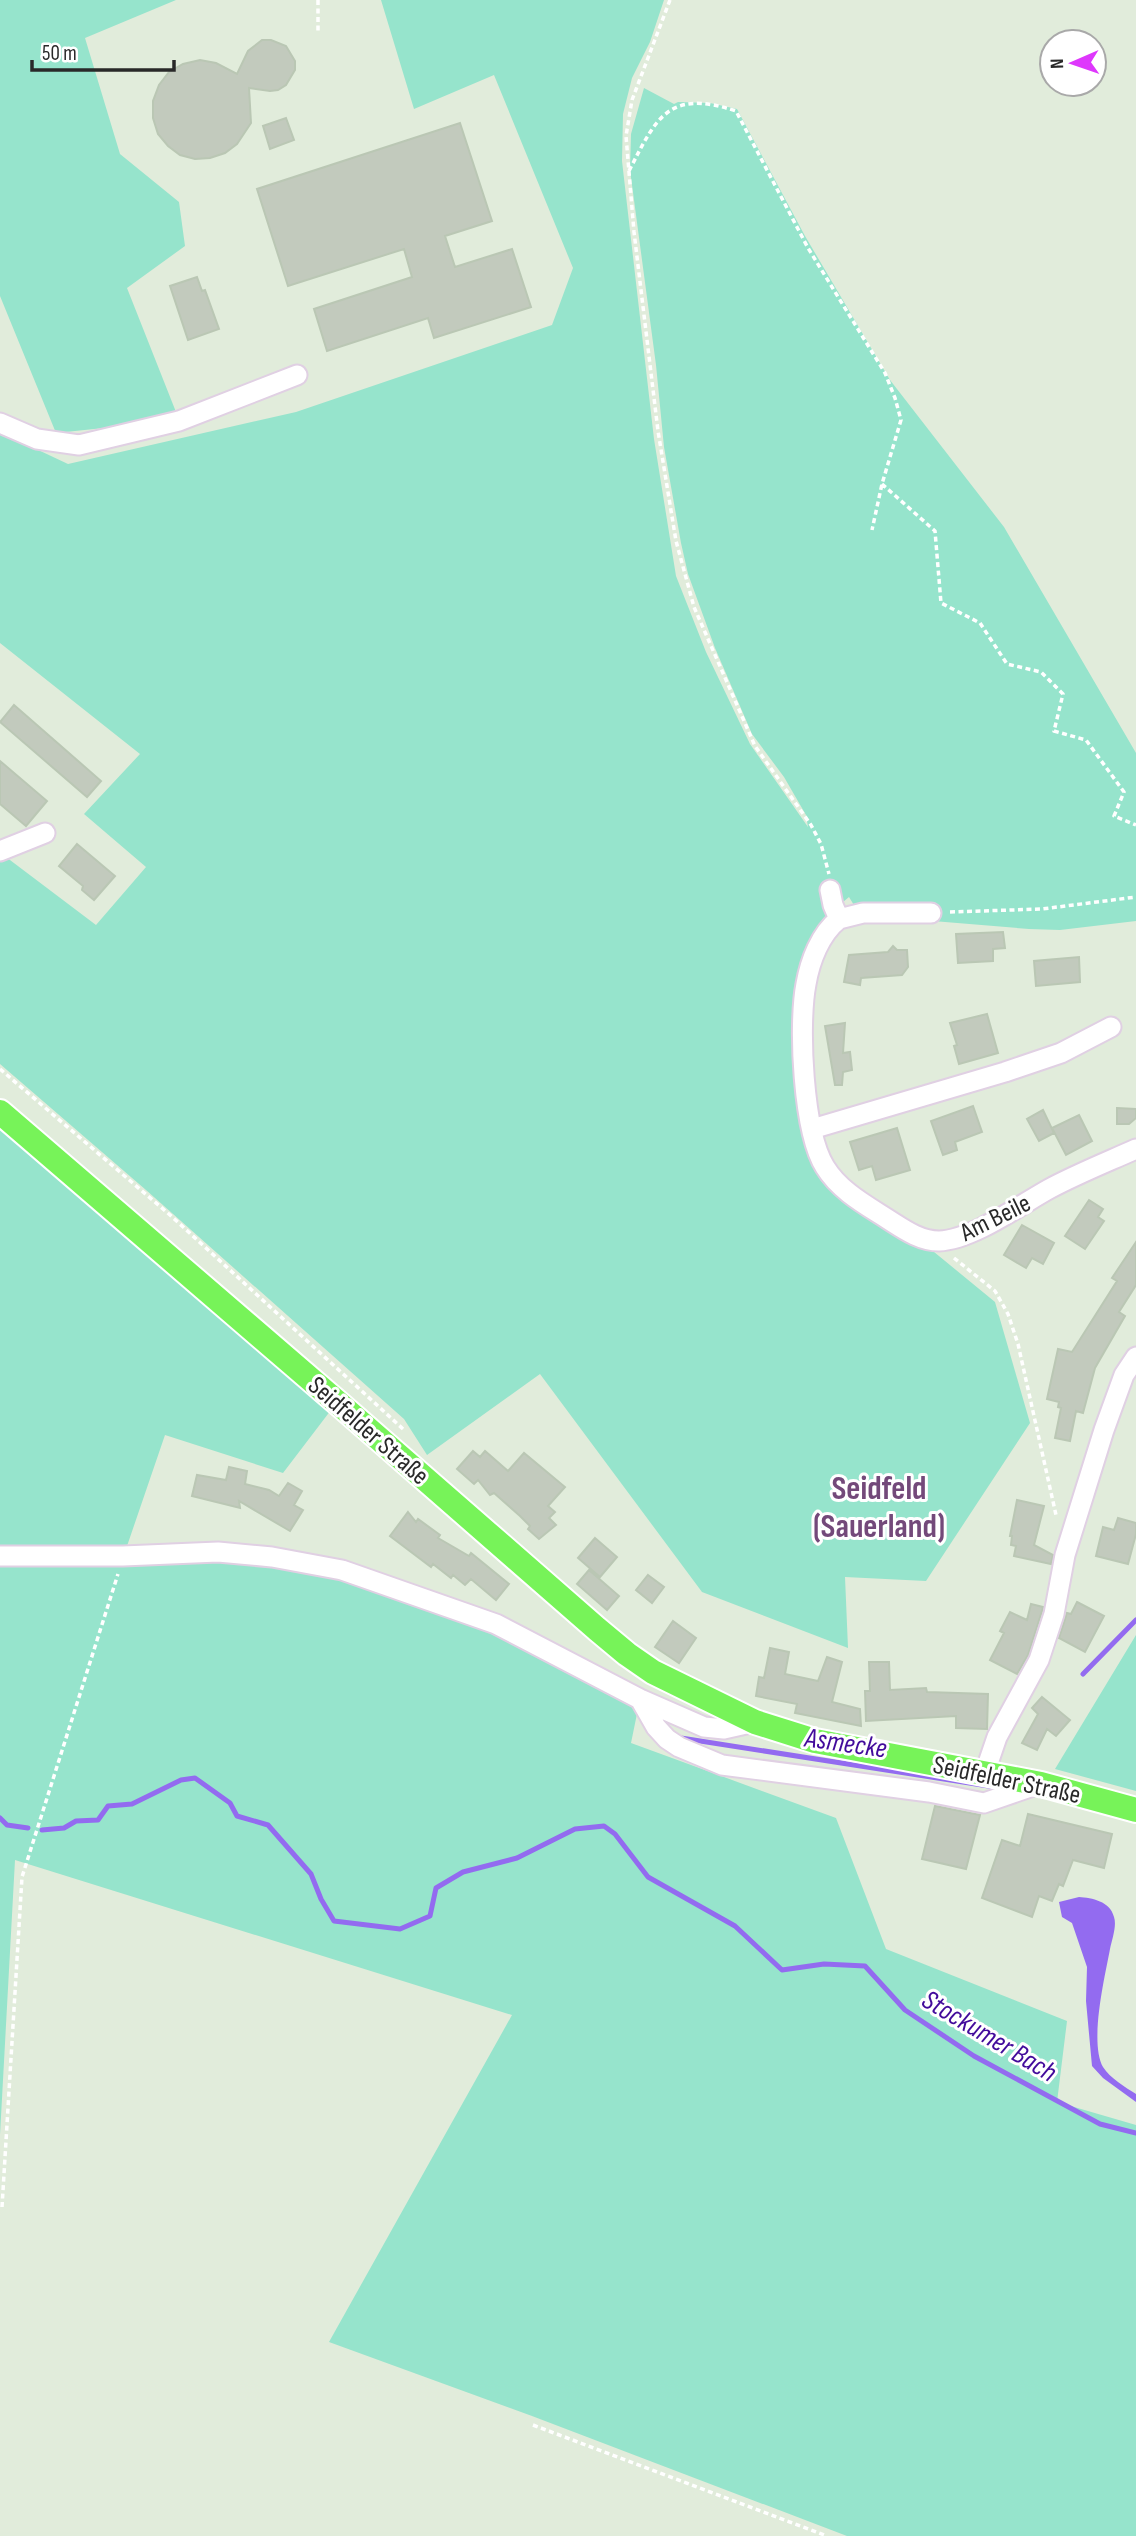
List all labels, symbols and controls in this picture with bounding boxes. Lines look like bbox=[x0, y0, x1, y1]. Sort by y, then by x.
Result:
scale bar bbox=[32, 28, 173, 72]
north arrow bbox=[1038, 28, 1108, 98]
text: 50 m bbox=[42, 41, 77, 66]
text: N bbox=[1046, 58, 1069, 69]
street label: Am Beile bbox=[954, 1188, 1036, 1249]
street label: Seidfelder Straße bbox=[301, 1370, 435, 1492]
district label: Seidfeld (Sauerland) bbox=[813, 1469, 945, 1547]
water label: Asmecke bbox=[802, 1721, 889, 1766]
street label: Seidfelder Straße bbox=[930, 1750, 1083, 1811]
water label: Stockumer Bach bbox=[916, 1983, 1063, 2090]

